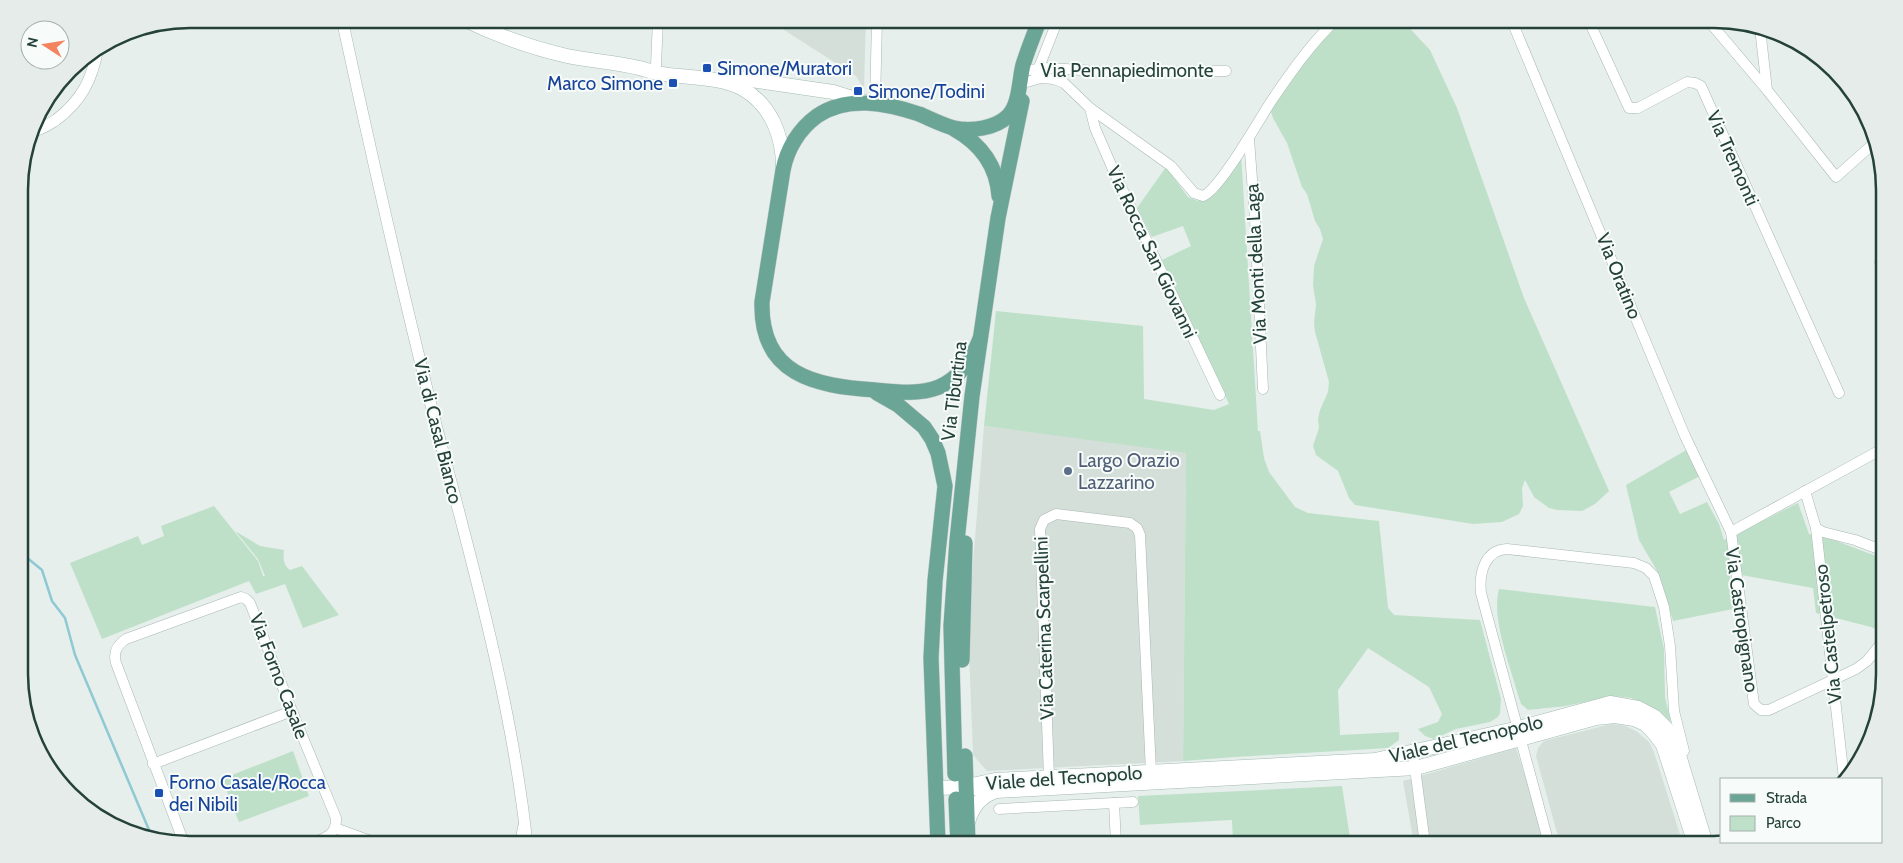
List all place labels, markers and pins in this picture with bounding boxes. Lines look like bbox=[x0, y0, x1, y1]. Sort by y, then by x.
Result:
place label: Simone/Muratori bbox=[717, 57, 852, 80]
marker: Simone/Muratori bbox=[701, 62, 713, 74]
place label: Marco Simone bbox=[547, 72, 663, 95]
marker: Marco Simone bbox=[667, 77, 679, 89]
place label: Simone/Todini bbox=[868, 80, 985, 103]
marker: Simone/Todini bbox=[852, 85, 864, 97]
place label: Largo Orazio Lazzarino bbox=[1078, 449, 1180, 494]
marker: Largo Orazio Lazzarino bbox=[1062, 465, 1074, 477]
place label: Forno Casale/Rocca dei Nibili bbox=[169, 771, 326, 816]
marker: Forno Casale/Rocca dei Nibili bbox=[153, 787, 165, 799]

